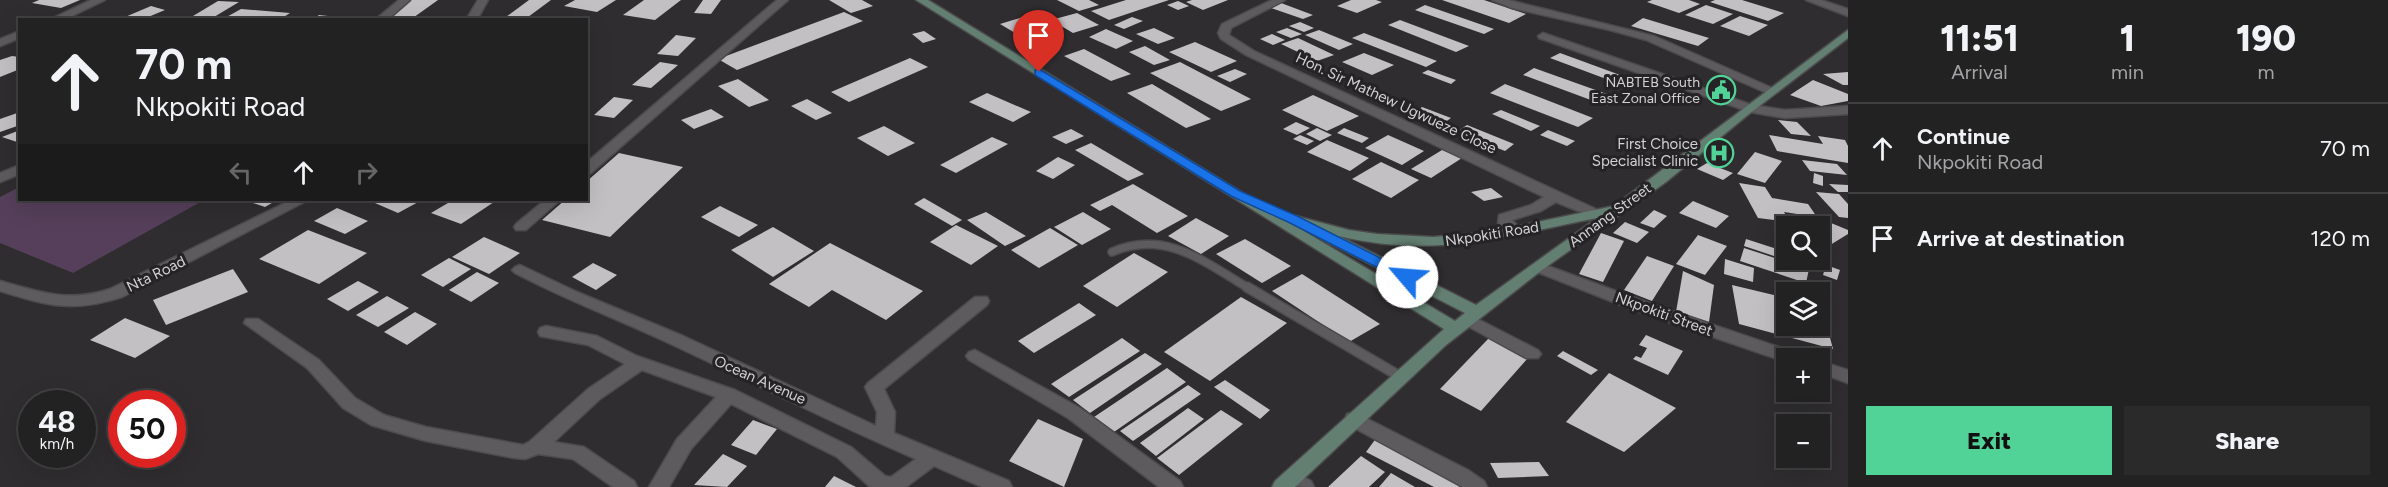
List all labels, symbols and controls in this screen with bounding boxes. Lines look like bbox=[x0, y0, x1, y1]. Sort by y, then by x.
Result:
pin bbox=[1013, 10, 1064, 72]
text: 11:51 bbox=[1940, 17, 2019, 60]
text: 1 bbox=[2120, 17, 2135, 60]
text: 190 bbox=[2236, 17, 2296, 60]
icon: arrive bbox=[1022, 19, 1055, 52]
text: 70 m bbox=[135, 39, 232, 90]
icon: ahead bbox=[36, 42, 114, 120]
street label: Hon. Sir Mathew Ugwueze Close bbox=[1293, 48, 1499, 158]
text: Arrival bbox=[1951, 60, 2008, 84]
text: min bbox=[2111, 60, 2144, 84]
text: m bbox=[2257, 60, 2274, 84]
place label: NABTEB South East Zonal Office bbox=[1591, 74, 1700, 107]
public building icon: NABTEB South East Zonal Office bbox=[1705, 74, 1737, 106]
text: Nkpokiti Road bbox=[135, 90, 305, 123]
text: Continue bbox=[1917, 123, 2010, 150]
icon: ahead bbox=[1866, 132, 1899, 165]
place label: First Choice Specialist Clinic bbox=[1592, 135, 1698, 170]
text: 70 m bbox=[2320, 135, 2370, 162]
hospital icon: First Choice Specialist Clinic bbox=[1703, 137, 1735, 169]
text: Nkpokiti Road bbox=[1917, 150, 2043, 174]
icon: left bbox=[224, 156, 257, 189]
icon: ahead bbox=[287, 156, 320, 189]
icon: right bbox=[350, 156, 383, 189]
street label: Annang Street bbox=[1565, 179, 1655, 251]
map controls bbox=[1776, 216, 1830, 468]
button: search bbox=[1776, 216, 1830, 270]
street label: Nkpokiti Road bbox=[1444, 218, 1540, 250]
icon: arrive bbox=[1866, 222, 1899, 255]
text: Arrive at destination bbox=[1917, 225, 2125, 252]
text: 120 m bbox=[2310, 225, 2370, 252]
position arrow bbox=[1375, 245, 1439, 309]
street label: Nta Road bbox=[124, 252, 188, 296]
button: layers bbox=[1776, 282, 1830, 336]
street label: Nkpokiti Street bbox=[1613, 288, 1715, 340]
button: + bbox=[1776, 348, 1830, 402]
street label: Ocean Avenue bbox=[711, 352, 809, 408]
speed limit sign: 50 bbox=[108, 390, 186, 468]
text: 48 bbox=[38, 403, 76, 440]
button: Exit bbox=[1866, 406, 2112, 475]
button: Share bbox=[2124, 406, 2370, 475]
button: − bbox=[1776, 414, 1830, 468]
text: km/h bbox=[40, 435, 74, 453]

